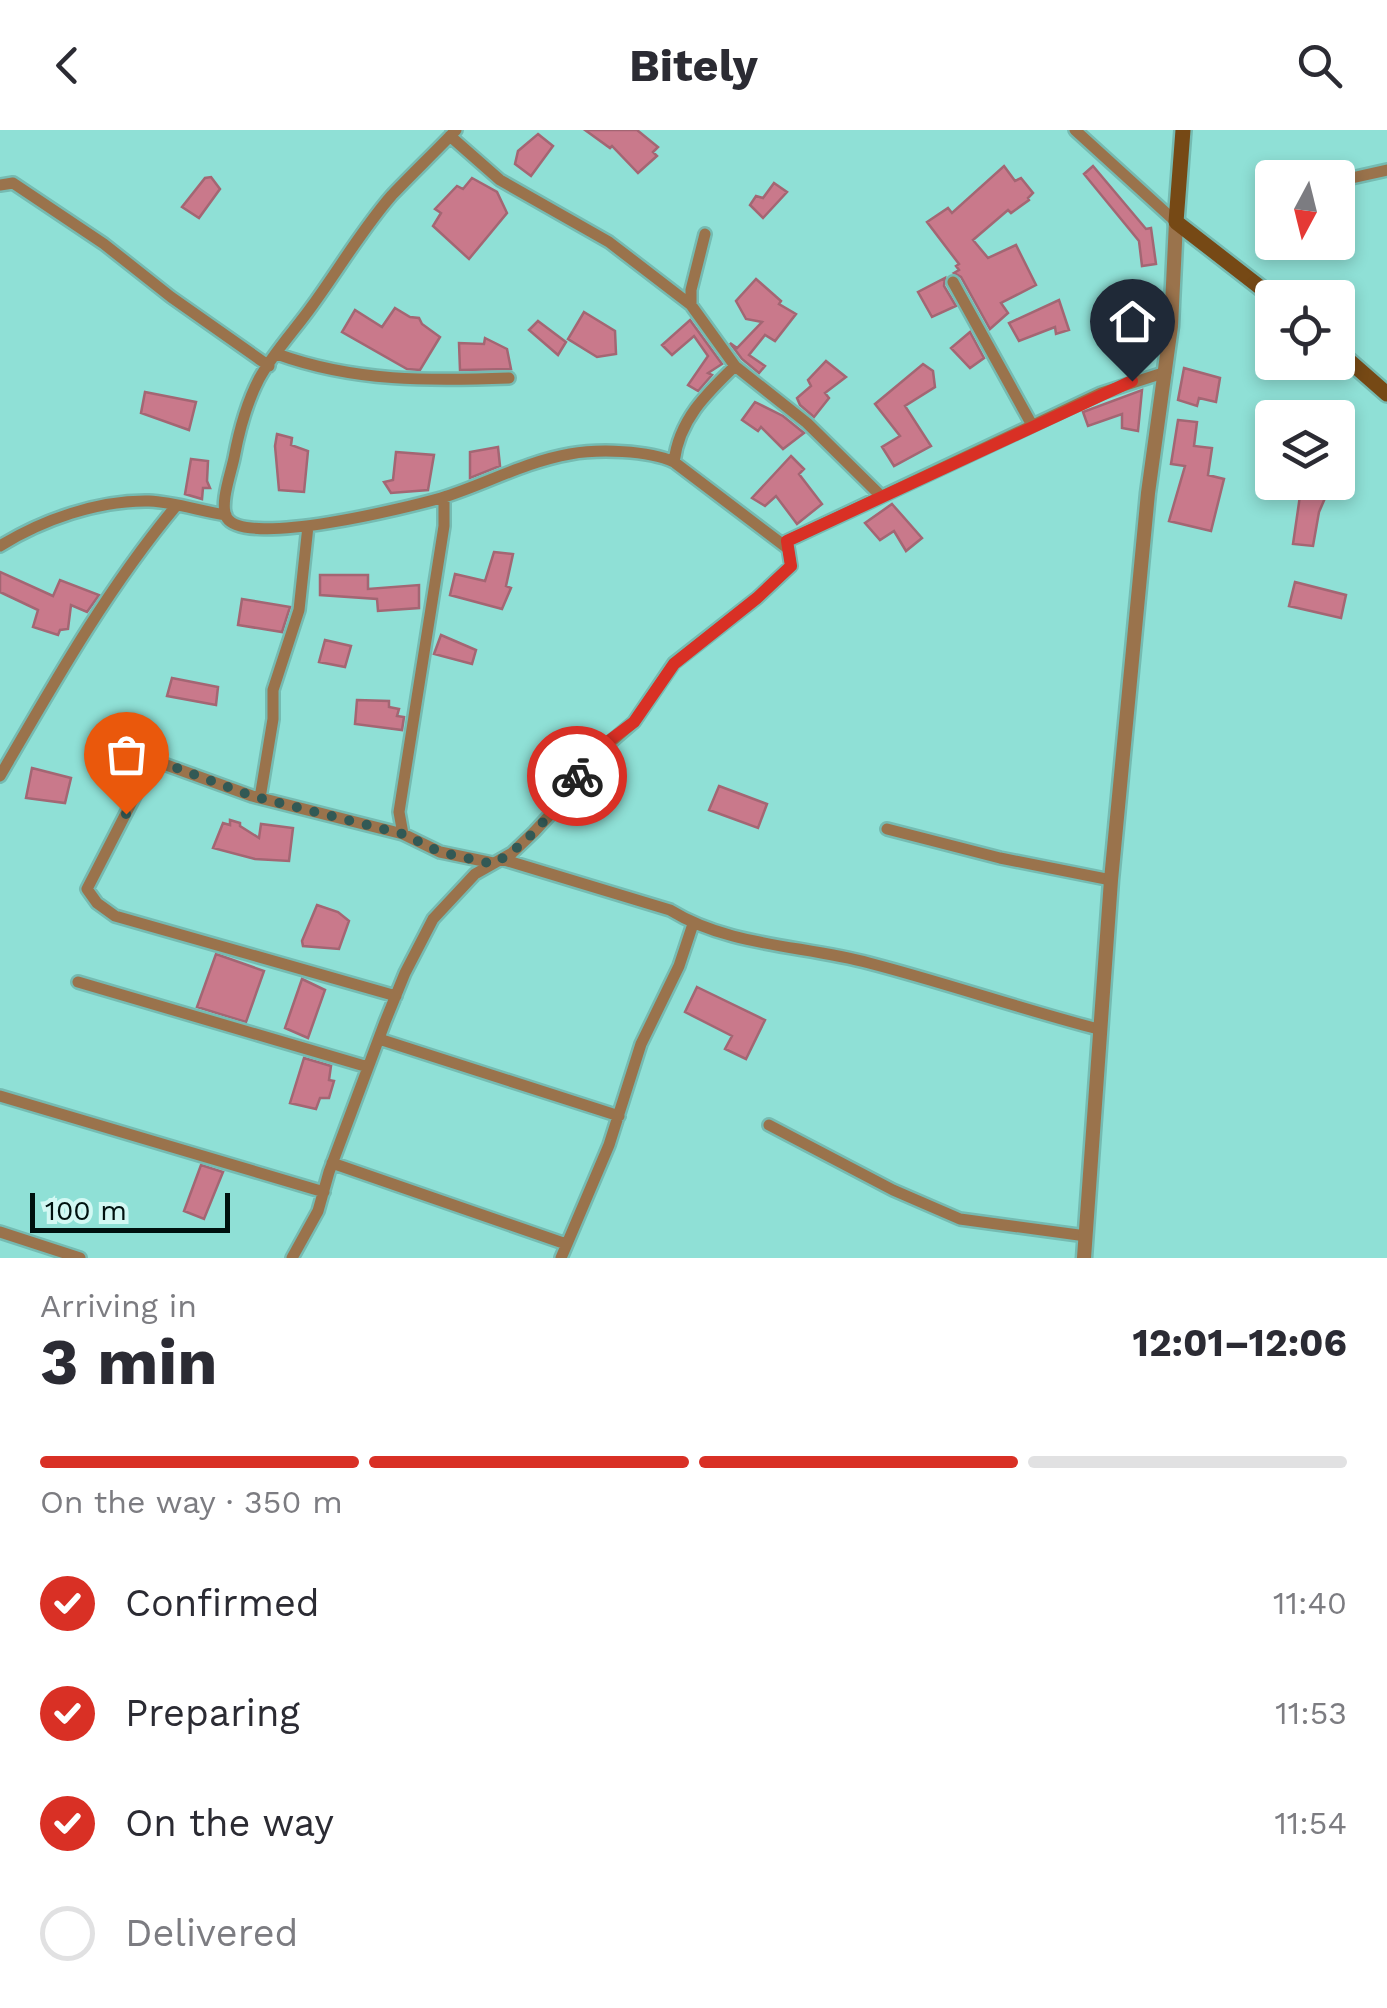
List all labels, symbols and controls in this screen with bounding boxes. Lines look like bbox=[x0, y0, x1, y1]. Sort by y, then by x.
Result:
icon: back bbox=[40, 38, 95, 93]
icon: search bbox=[1292, 38, 1347, 93]
text: Bitely bbox=[629, 39, 758, 92]
north arrow bbox=[1255, 160, 1355, 260]
map controls bbox=[1255, 160, 1355, 500]
pin bbox=[1090, 279, 1175, 382]
button: locate bbox=[1255, 280, 1355, 380]
icon: home bbox=[1105, 294, 1160, 349]
button: layers bbox=[1255, 400, 1355, 500]
pin bbox=[84, 712, 169, 815]
courier bbox=[527, 726, 627, 826]
icon: bag bbox=[99, 727, 154, 782]
icon: bike bbox=[550, 749, 605, 804]
scale bar bbox=[30, 1188, 230, 1232]
text: 100 m bbox=[45, 1194, 127, 1227]
text: Arriving in bbox=[40, 1287, 197, 1325]
text: 12:01–12:06 bbox=[1133, 1321, 1347, 1365]
text: 3 min bbox=[40, 1324, 218, 1400]
text: On the way · 350 m bbox=[40, 1483, 343, 1521]
icon: check bbox=[40, 1576, 95, 1631]
text: Confirmed bbox=[125, 1581, 320, 1625]
text: 11:40 bbox=[1273, 1584, 1347, 1622]
icon: check bbox=[40, 1686, 95, 1741]
text: Preparing bbox=[125, 1691, 300, 1735]
text: 11:53 bbox=[1275, 1694, 1347, 1732]
icon: check bbox=[40, 1796, 95, 1851]
text: On the way bbox=[125, 1801, 334, 1845]
text: 11:54 bbox=[1274, 1804, 1347, 1842]
text: Delivered bbox=[125, 1911, 298, 1955]

